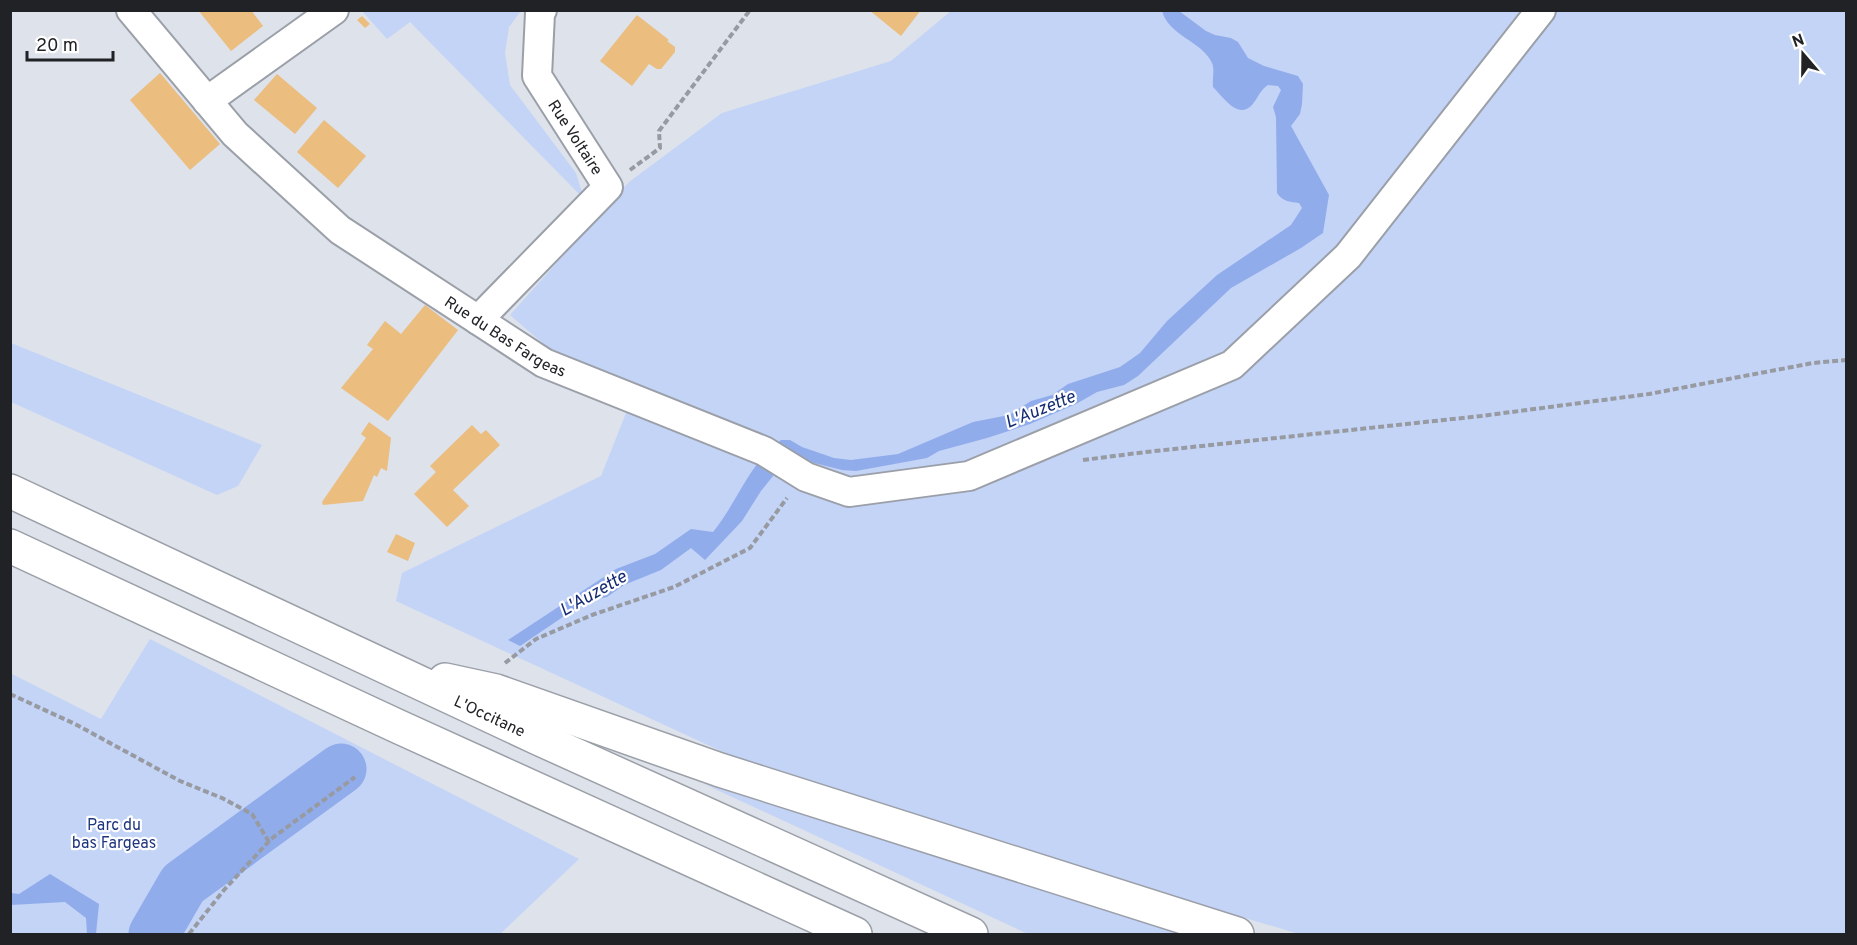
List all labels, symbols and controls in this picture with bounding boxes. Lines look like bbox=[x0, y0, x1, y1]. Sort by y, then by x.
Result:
scale bar bbox=[27, 24, 112, 62]
north arrow bbox=[1773, 24, 1833, 84]
text: N bbox=[1790, 30, 1807, 53]
text: 20 m bbox=[36, 35, 78, 58]
street label: Rue Voltaire bbox=[543, 97, 606, 180]
street label: Rue du Bas Fargeas bbox=[440, 293, 568, 383]
water label: L'Auzette bbox=[1002, 386, 1080, 435]
water label: L'Auzette bbox=[556, 566, 632, 623]
street label: L'Occitane bbox=[450, 692, 528, 743]
park label: Parc du bas Fargeas bbox=[72, 816, 156, 854]

